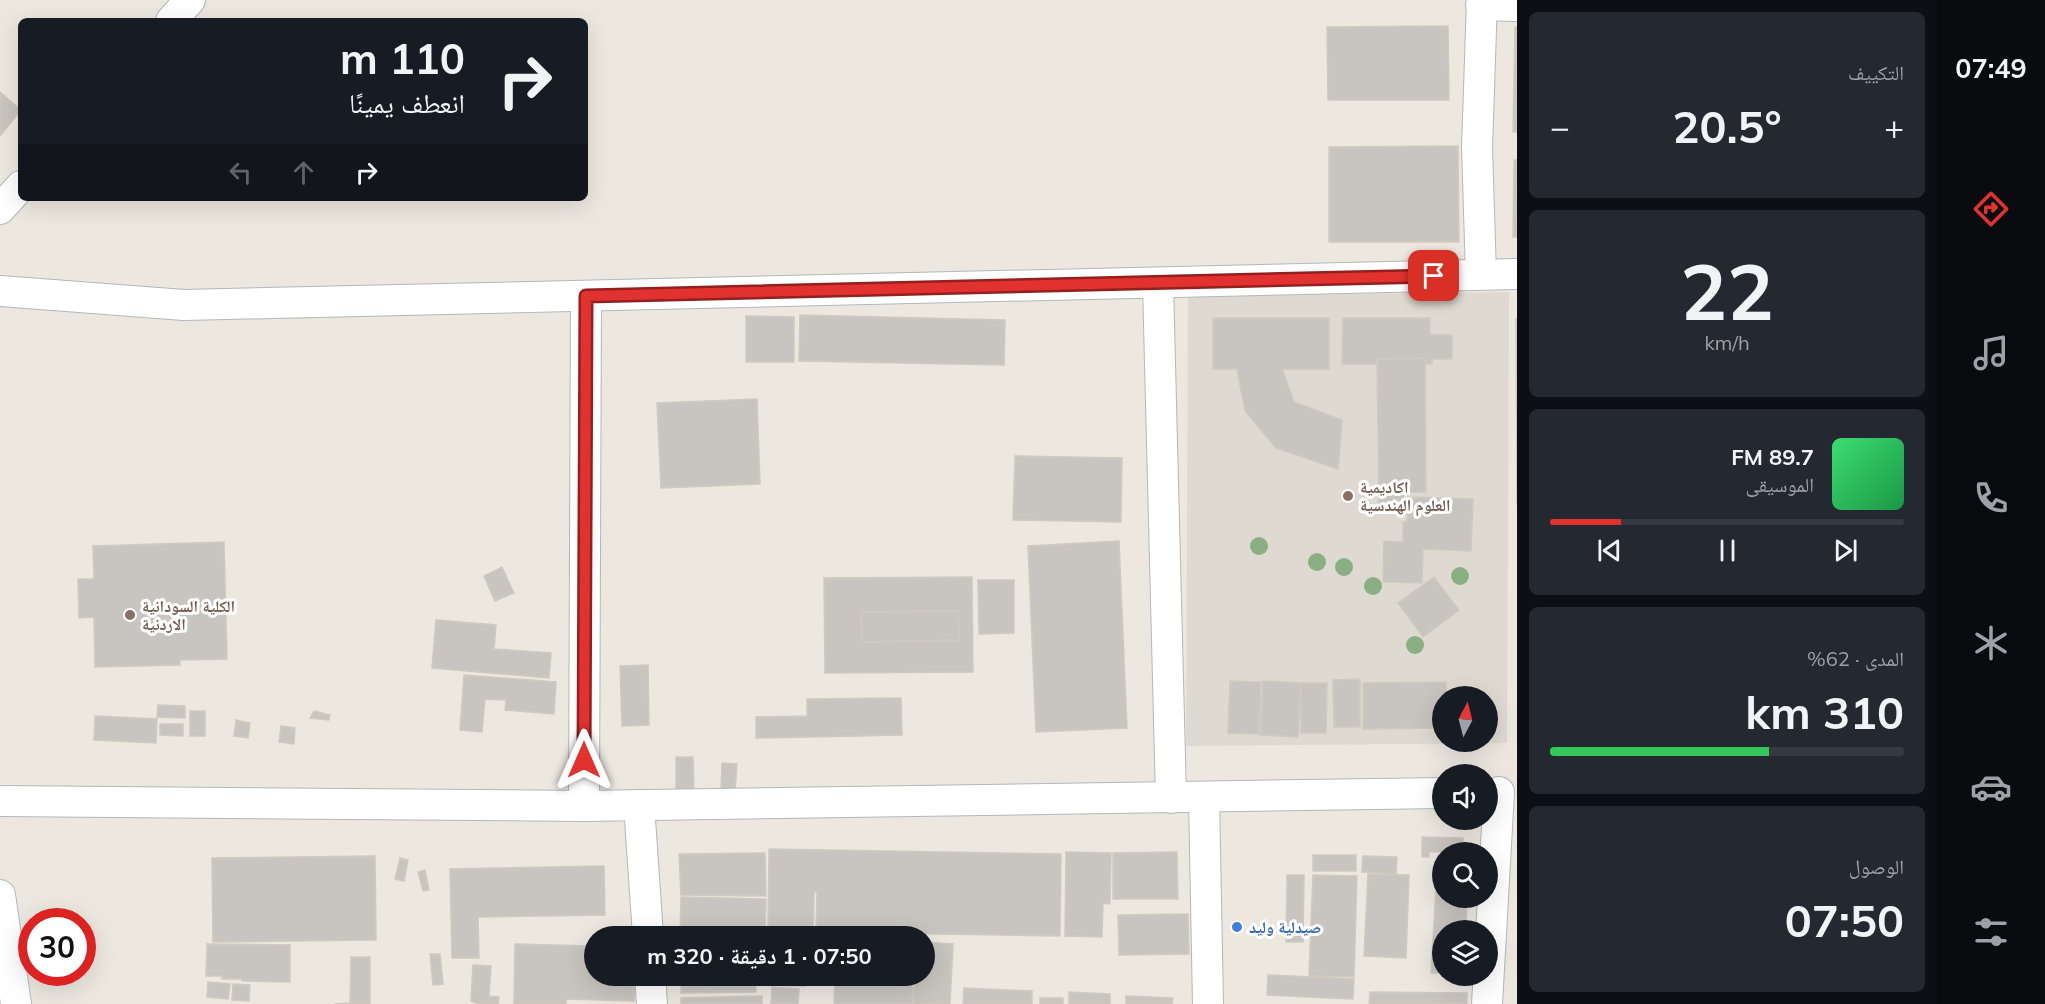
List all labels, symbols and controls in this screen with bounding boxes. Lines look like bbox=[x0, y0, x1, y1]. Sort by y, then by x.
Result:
text: 110 m bbox=[340, 32, 465, 85]
icon: right bbox=[486, 42, 564, 120]
text: 07:49 bbox=[1955, 51, 2027, 85]
text: التكييف bbox=[1848, 60, 1904, 85]
text: انعطف يمينًا bbox=[349, 86, 465, 120]
text: 20.5° bbox=[1672, 98, 1782, 154]
text: − bbox=[1550, 106, 1570, 147]
text: + bbox=[1884, 106, 1904, 147]
icon: left bbox=[224, 156, 257, 189]
icon: ahead bbox=[287, 156, 320, 189]
icon: right bbox=[350, 156, 383, 189]
icon: directions bbox=[1970, 188, 2012, 230]
text: 22 bbox=[1680, 242, 1774, 340]
pin bbox=[1408, 250, 1459, 301]
icon: arrive bbox=[1417, 259, 1450, 292]
text: km/h bbox=[1704, 330, 1750, 355]
icon: music bbox=[1970, 332, 2012, 374]
text: 89.7 FM bbox=[1731, 443, 1814, 471]
text: الموسيقى bbox=[1746, 472, 1814, 497]
place label: اكاديمية العلوم الهندسية bbox=[1360, 477, 1451, 517]
icon: phone bbox=[1970, 477, 2012, 519]
marker: اكاديمية العلوم الهندسية bbox=[1341, 489, 1355, 503]
icon: previous bbox=[1593, 534, 1626, 567]
icon: pause bbox=[1711, 534, 1744, 567]
icon: next bbox=[1829, 534, 1862, 567]
place label: الكلية السودانية الاردنية bbox=[142, 596, 235, 634]
marker: الكلية السودانية الاردنية bbox=[123, 608, 137, 622]
icon: climate bbox=[1970, 622, 2012, 664]
text: المدى · 62% bbox=[1807, 646, 1904, 671]
text: 310 km bbox=[1745, 684, 1904, 740]
north arrow bbox=[1432, 686, 1498, 752]
map controls bbox=[1432, 686, 1498, 986]
position arrow bbox=[552, 728, 616, 792]
button: sound bbox=[1432, 764, 1498, 830]
icon: car bbox=[1970, 766, 2012, 808]
button: search bbox=[1432, 842, 1498, 908]
text: الوصول bbox=[1849, 854, 1904, 879]
text: 07:50 bbox=[1785, 892, 1904, 948]
speed limit sign: 30 bbox=[18, 908, 96, 986]
icon: filters bbox=[1970, 911, 2012, 953]
place label: صيدلية وليد bbox=[1249, 917, 1321, 937]
marker: صيدلية وليد bbox=[1230, 920, 1244, 934]
button: layers bbox=[1432, 920, 1498, 986]
text: 07:50 · 1 دقيقة · 320 m bbox=[647, 942, 872, 970]

